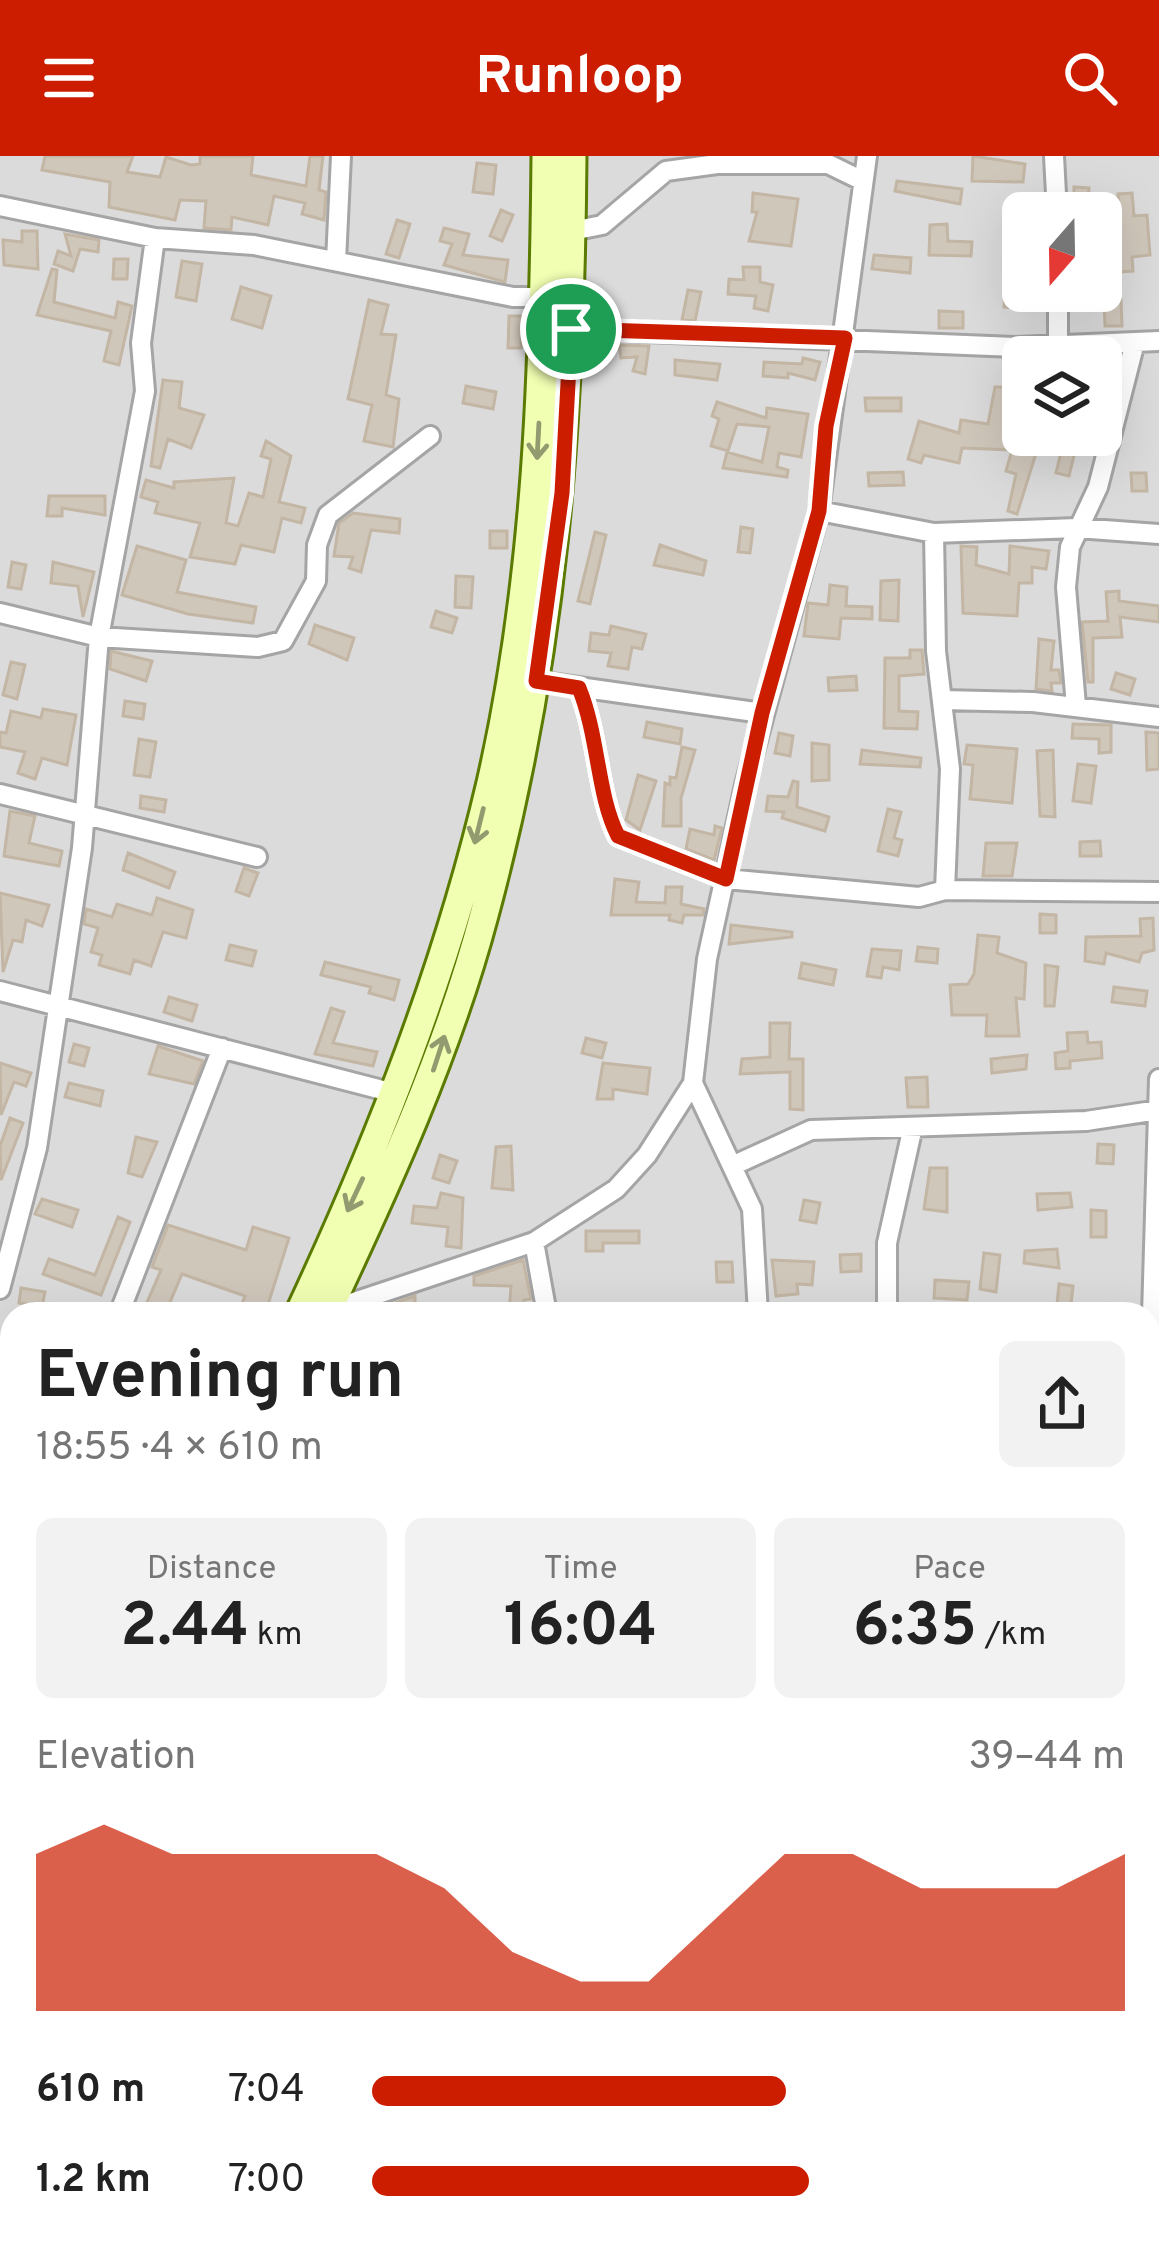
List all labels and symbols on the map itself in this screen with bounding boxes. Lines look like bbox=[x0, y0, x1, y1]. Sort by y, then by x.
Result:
north arrow bbox=[1002, 192, 1122, 312]
pin bbox=[520, 278, 622, 380]
one-way arrow bbox=[526, 421, 549, 460]
one-way arrow bbox=[467, 806, 489, 844]
one-way arrow bbox=[430, 1035, 452, 1073]
one-way arrow bbox=[343, 1176, 365, 1212]

